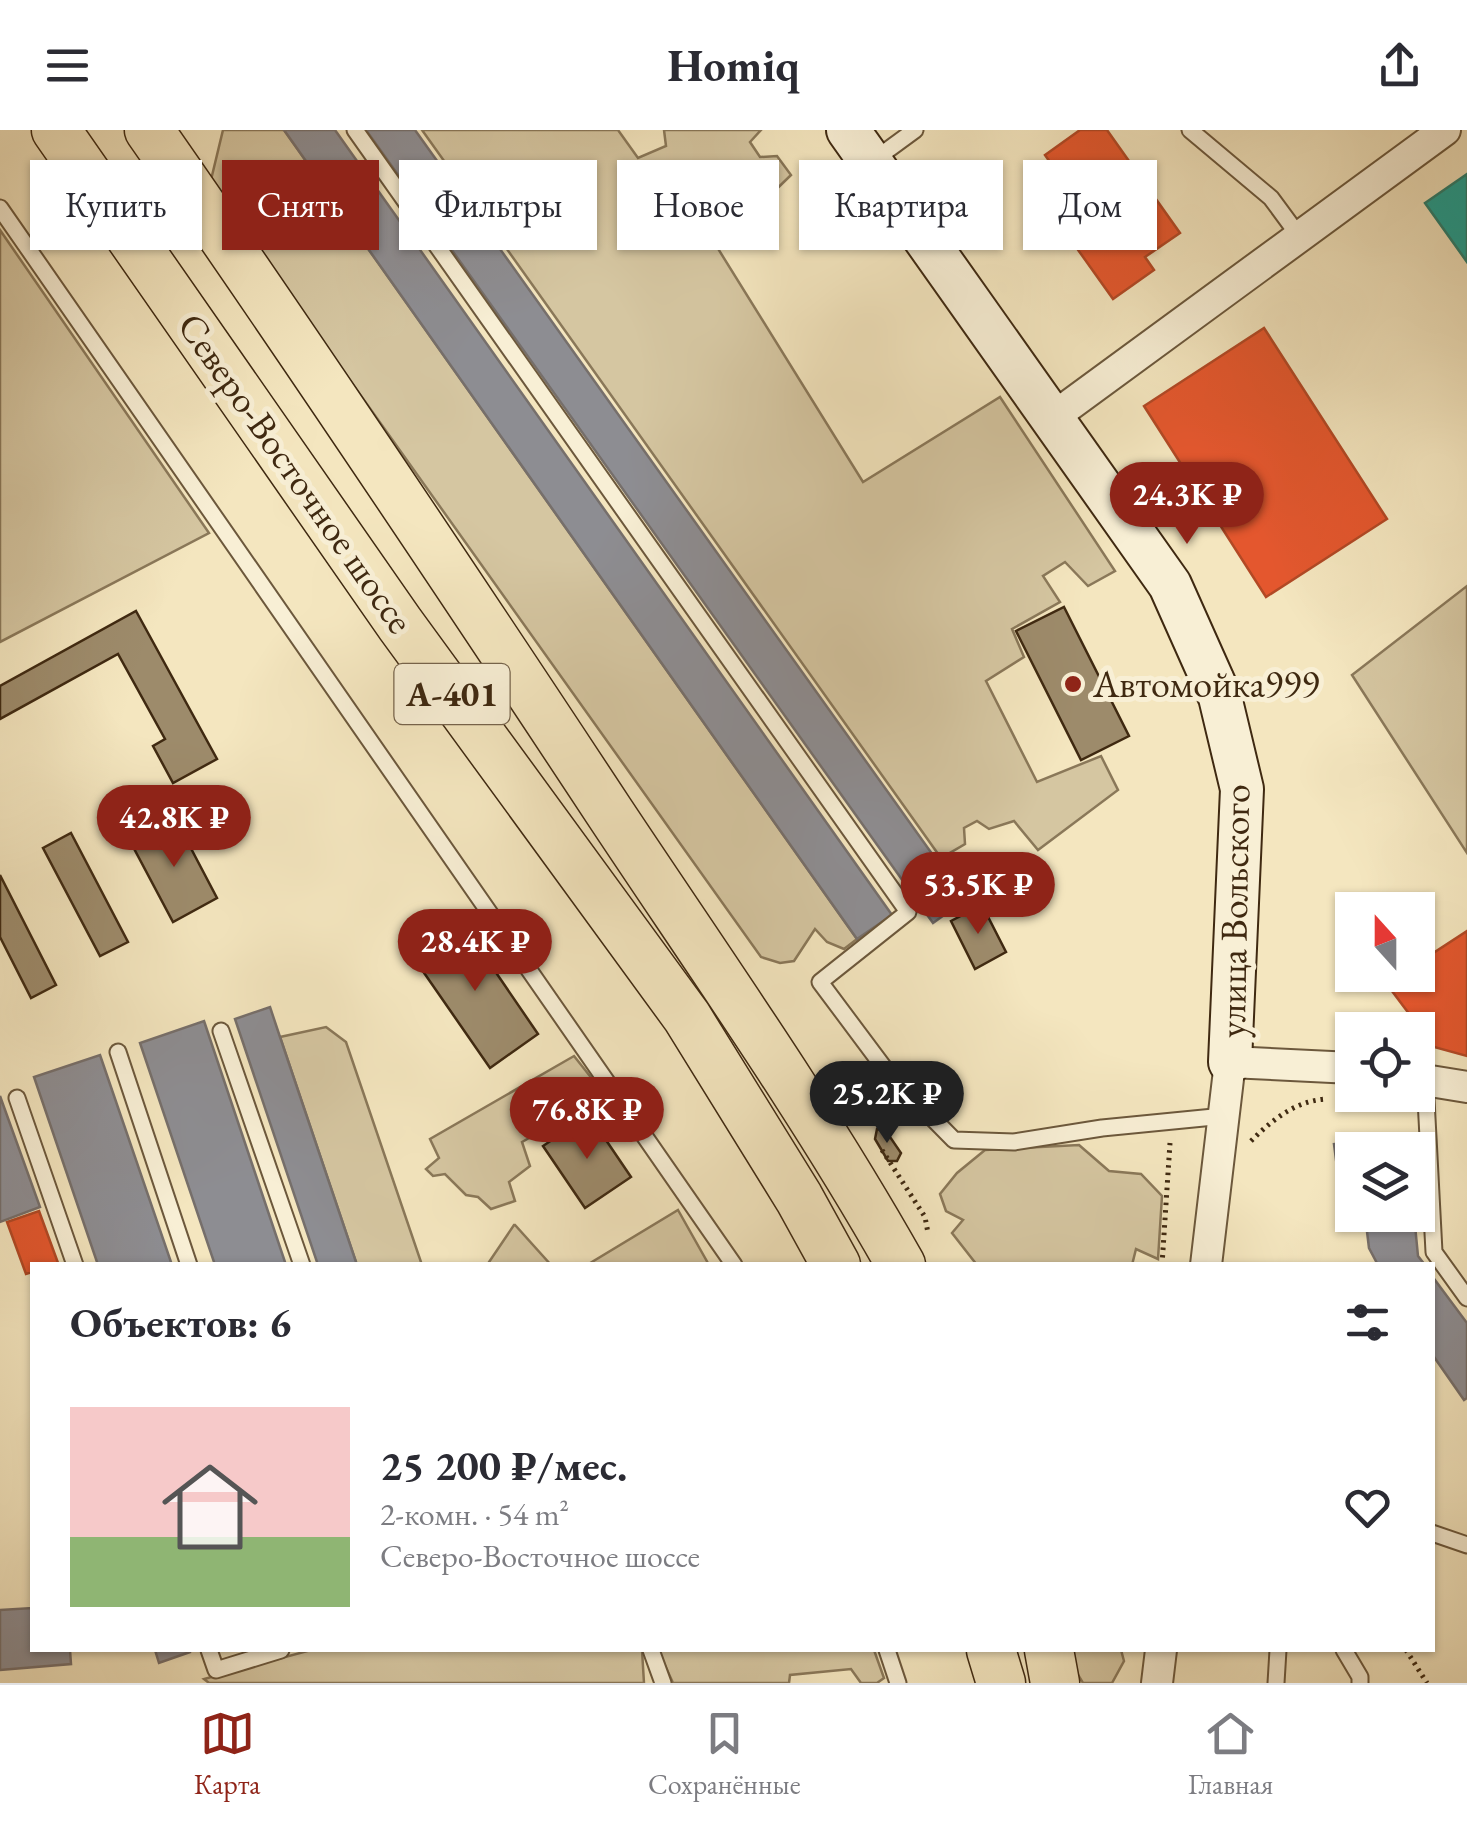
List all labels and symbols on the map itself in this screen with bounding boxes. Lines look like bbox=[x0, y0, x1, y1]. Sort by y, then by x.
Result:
street label: Северо-Восточное шоссе bbox=[167, 303, 425, 642]
pin: 24.3K ₽ bbox=[1095, 462, 1279, 547]
place label: Автомойка999 bbox=[1092, 659, 1320, 708]
road number: А-401 bbox=[394, 664, 510, 724]
marker: Автомойка999 bbox=[1062, 673, 1084, 695]
street label: улица Вольского bbox=[1207, 784, 1260, 1038]
pin: 42.8K ₽ bbox=[82, 785, 266, 870]
pin: 53.5K ₽ bbox=[886, 852, 1070, 937]
north arrow bbox=[1335, 892, 1435, 992]
pin: 28.4K ₽ bbox=[383, 909, 567, 994]
pin: 25.2K ₽ bbox=[795, 1061, 979, 1146]
pin: 76.8K ₽ bbox=[495, 1077, 679, 1162]

